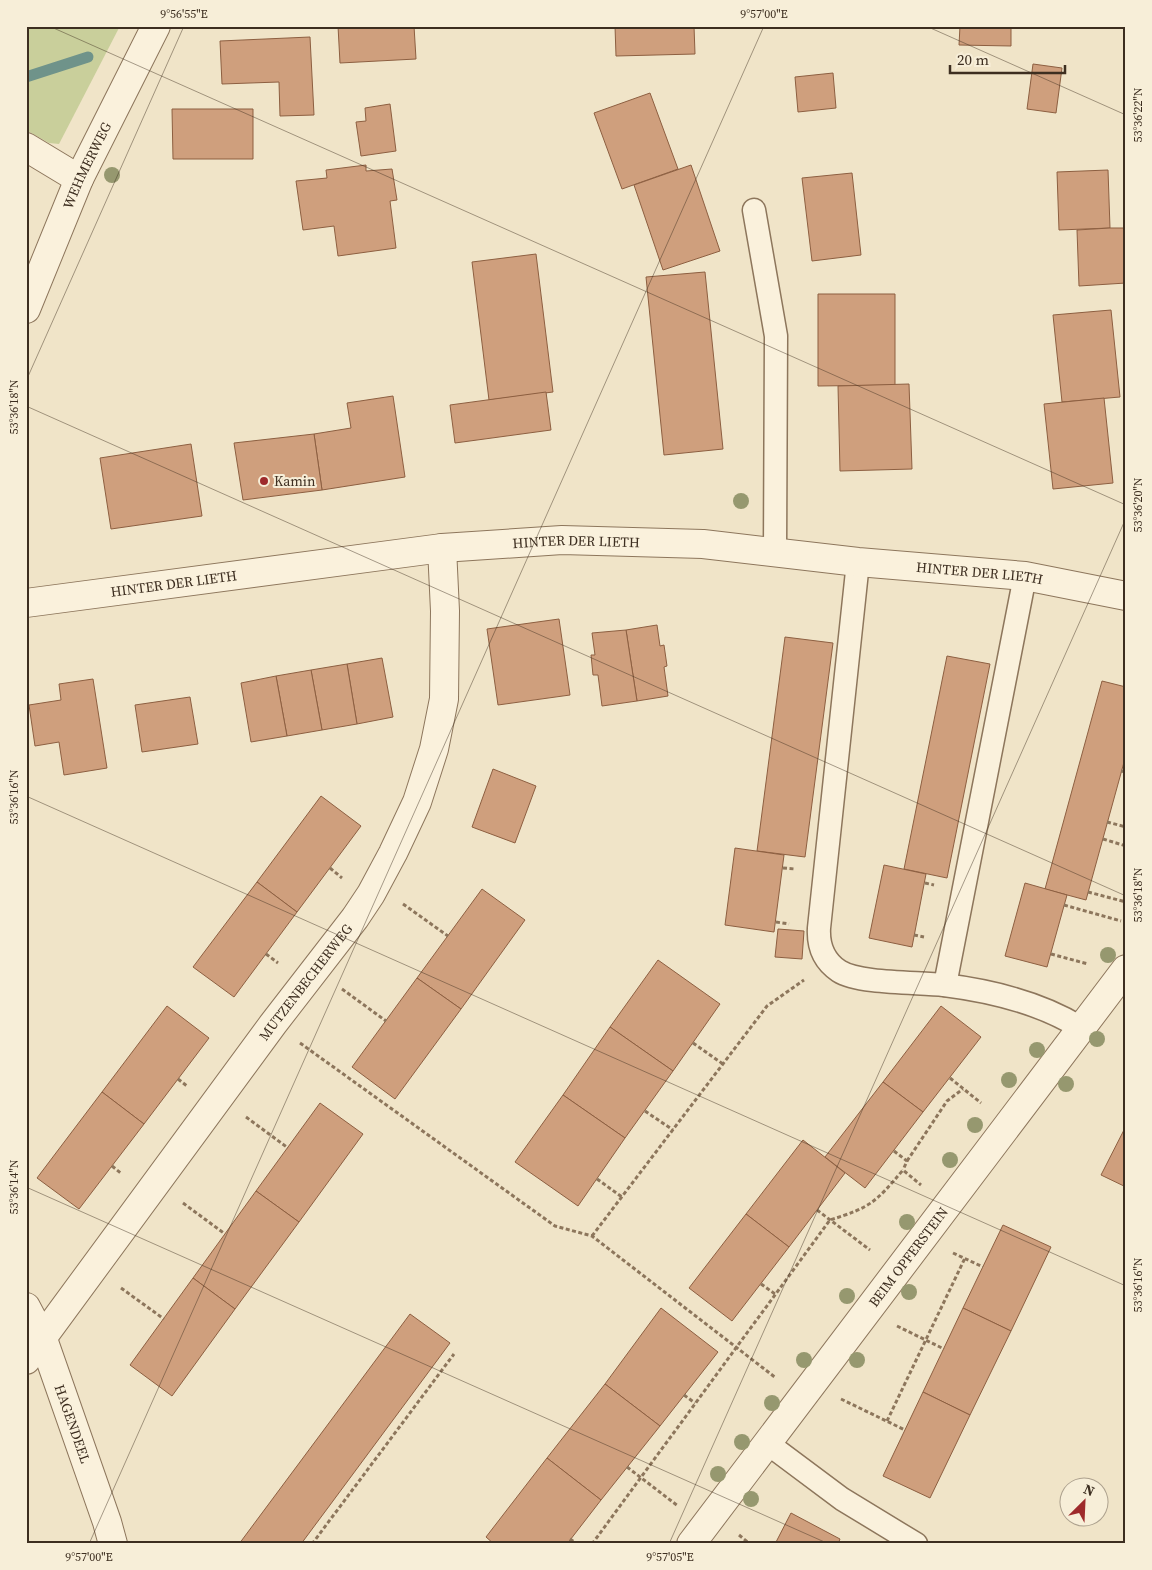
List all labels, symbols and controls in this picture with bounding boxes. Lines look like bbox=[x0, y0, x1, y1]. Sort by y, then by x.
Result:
text: 9°56'55"E bbox=[160, 6, 208, 22]
text: 9°57'00"E bbox=[740, 6, 788, 22]
scale bar bbox=[950, 42, 1064, 74]
text: 20 m bbox=[957, 49, 989, 70]
text: 53°36'22"N bbox=[1130, 87, 1146, 143]
street label: WEHMERWEG bbox=[58, 118, 116, 212]
text: 53°36'18"N bbox=[6, 379, 22, 435]
place label: Kamin bbox=[274, 471, 316, 491]
marker: Kamin bbox=[258, 475, 270, 487]
text: 53°36'20"N bbox=[1130, 477, 1146, 533]
street label: HINTER DER LIETH bbox=[512, 530, 640, 553]
street label: HINTER DER LIETH bbox=[915, 557, 1045, 589]
street label: HINTER DER LIETH bbox=[109, 565, 238, 602]
text: 53°36'16"N bbox=[6, 769, 22, 825]
text: 53°36'18"N bbox=[1130, 867, 1146, 923]
street label: MUTZENBECHERWEG bbox=[254, 919, 357, 1045]
text: 53°36'14"N bbox=[6, 1159, 22, 1215]
street label: BEIM OPFERSTEIN bbox=[864, 1203, 953, 1311]
text: 53°36'16"N bbox=[1130, 1257, 1146, 1313]
street label: HAGENDEEL bbox=[50, 1381, 96, 1466]
north arrow bbox=[1060, 1478, 1110, 1528]
text: N bbox=[1081, 1479, 1098, 1501]
text: 9°57'00"E bbox=[65, 1549, 113, 1565]
text: 9°57'05"E bbox=[646, 1549, 694, 1565]

